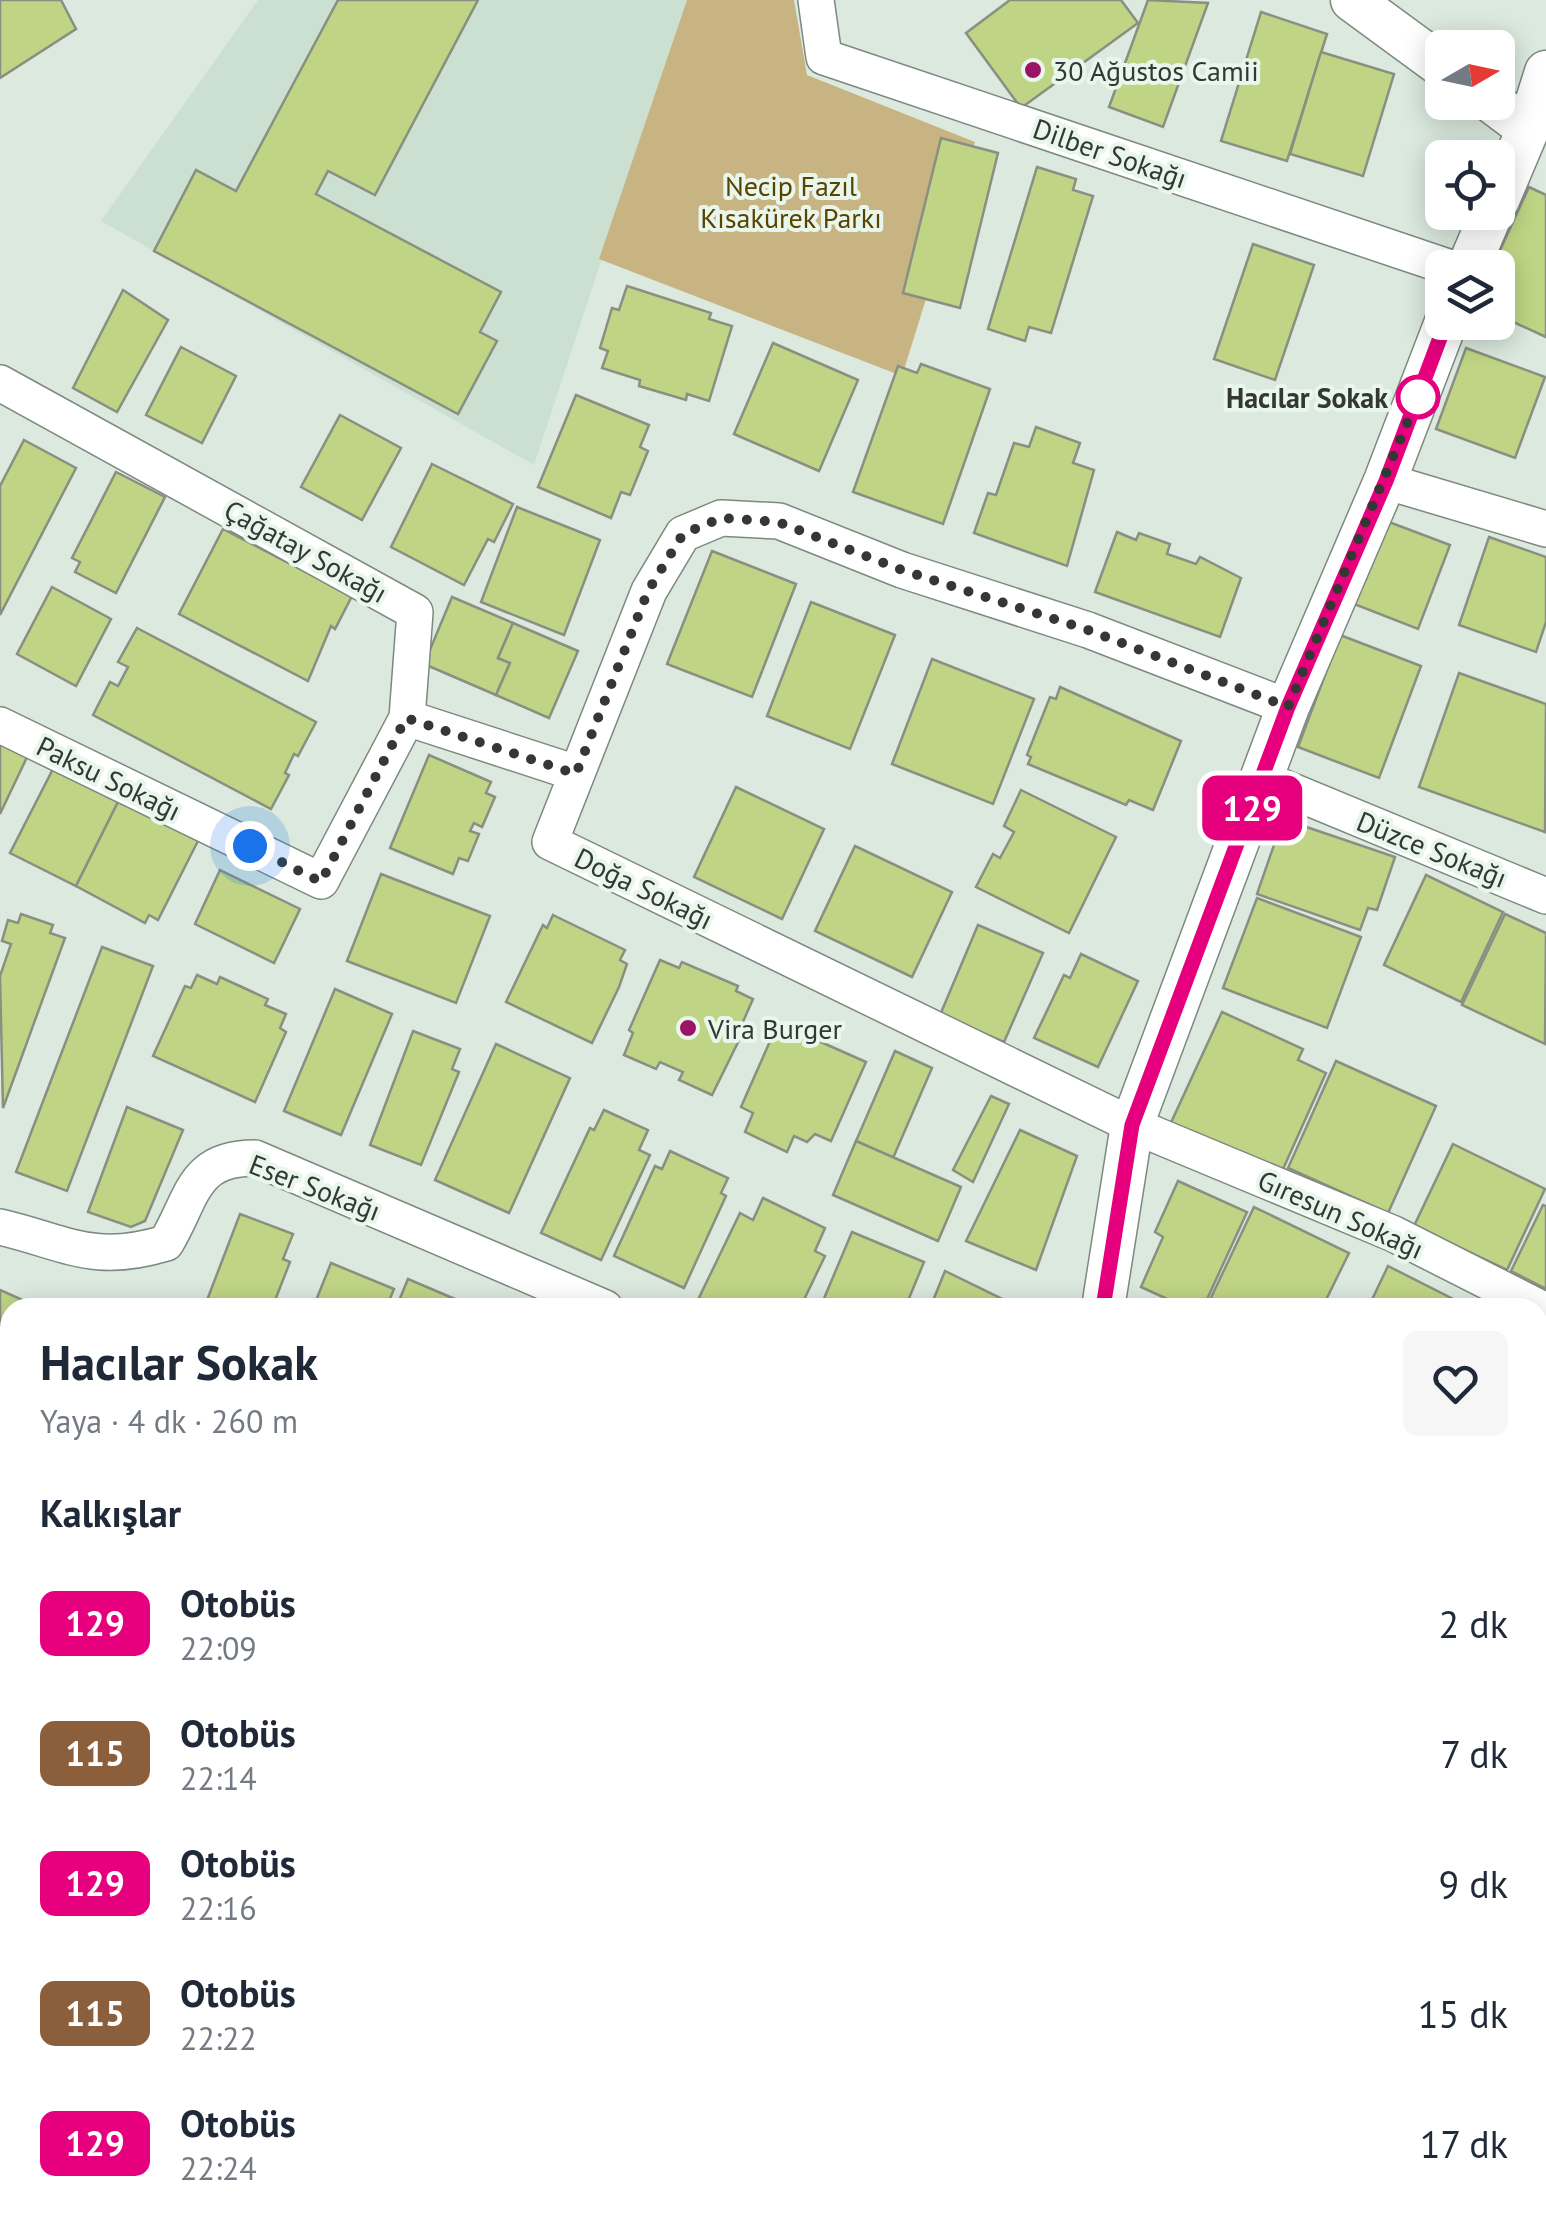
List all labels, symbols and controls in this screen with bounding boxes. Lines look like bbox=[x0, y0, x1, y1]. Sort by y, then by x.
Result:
north arrow bbox=[1425, 30, 1515, 120]
map controls bbox=[1425, 30, 1515, 340]
place label: 30 Ağustos Camii bbox=[1053, 52, 1259, 89]
marker: 30 Ağustos Camii bbox=[1022, 59, 1044, 81]
street label: Dilber Sokağı bbox=[1028, 109, 1192, 197]
button: locate bbox=[1425, 140, 1515, 230]
park label: Necip Fazıl Kısakürek Parkı bbox=[700, 167, 882, 236]
button: layers bbox=[1425, 250, 1515, 340]
marker: Hacılar Sokak bbox=[1397, 376, 1439, 418]
place label: Hacılar Sokak bbox=[1226, 379, 1388, 416]
street label: Çağatay Sokağı bbox=[218, 491, 394, 611]
street label: Paksu Sokağı bbox=[31, 727, 187, 829]
line badge: 129 bbox=[1194, 776, 1310, 840]
text: 129 bbox=[1222, 785, 1282, 831]
street label: Düzce Sokağı bbox=[1351, 802, 1513, 896]
your location bbox=[225, 821, 275, 871]
street label: Doğa Sokağı bbox=[569, 839, 719, 937]
place label: Vira Burger bbox=[707, 1010, 843, 1047]
marker: Vira Burger bbox=[677, 1017, 699, 1039]
street label: Eser Sokağı bbox=[244, 1145, 386, 1229]
street label: Gıresun Sokağı bbox=[1252, 1161, 1430, 1267]
text: Hacılar Sokak bbox=[40, 1331, 318, 1393]
button: heart bbox=[1403, 1331, 1508, 1436]
text: Yaya · 4 dk · 260 m bbox=[40, 1400, 298, 1442]
text: Kalkışlar bbox=[40, 1488, 181, 1537]
text: Otobüs bbox=[180, 1578, 296, 1627]
text: 2 dk bbox=[1438, 1599, 1508, 1648]
text: 129 bbox=[65, 1600, 125, 1646]
text: 22:09 bbox=[180, 1627, 257, 1669]
text: Otobüs bbox=[180, 1708, 296, 1757]
text: 7 dk bbox=[1441, 1729, 1508, 1778]
text: 115 bbox=[65, 1730, 125, 1776]
text: 22:14 bbox=[180, 1757, 257, 1799]
text: Otobüs bbox=[180, 1838, 296, 1887]
text: 9 dk bbox=[1438, 1859, 1508, 1908]
text: 129 bbox=[65, 1860, 125, 1906]
text: 22:16 bbox=[180, 1887, 257, 1929]
text: Otobüs bbox=[180, 1968, 296, 2017]
text: 15 dk bbox=[1418, 1989, 1508, 2038]
text: 115 bbox=[65, 1990, 125, 2036]
text: 22:22 bbox=[180, 2017, 257, 2059]
text: Otobüs bbox=[180, 2098, 296, 2147]
text: 17 dk bbox=[1420, 2119, 1508, 2168]
text: 129 bbox=[65, 2120, 125, 2166]
text: 22:24 bbox=[180, 2147, 257, 2189]

